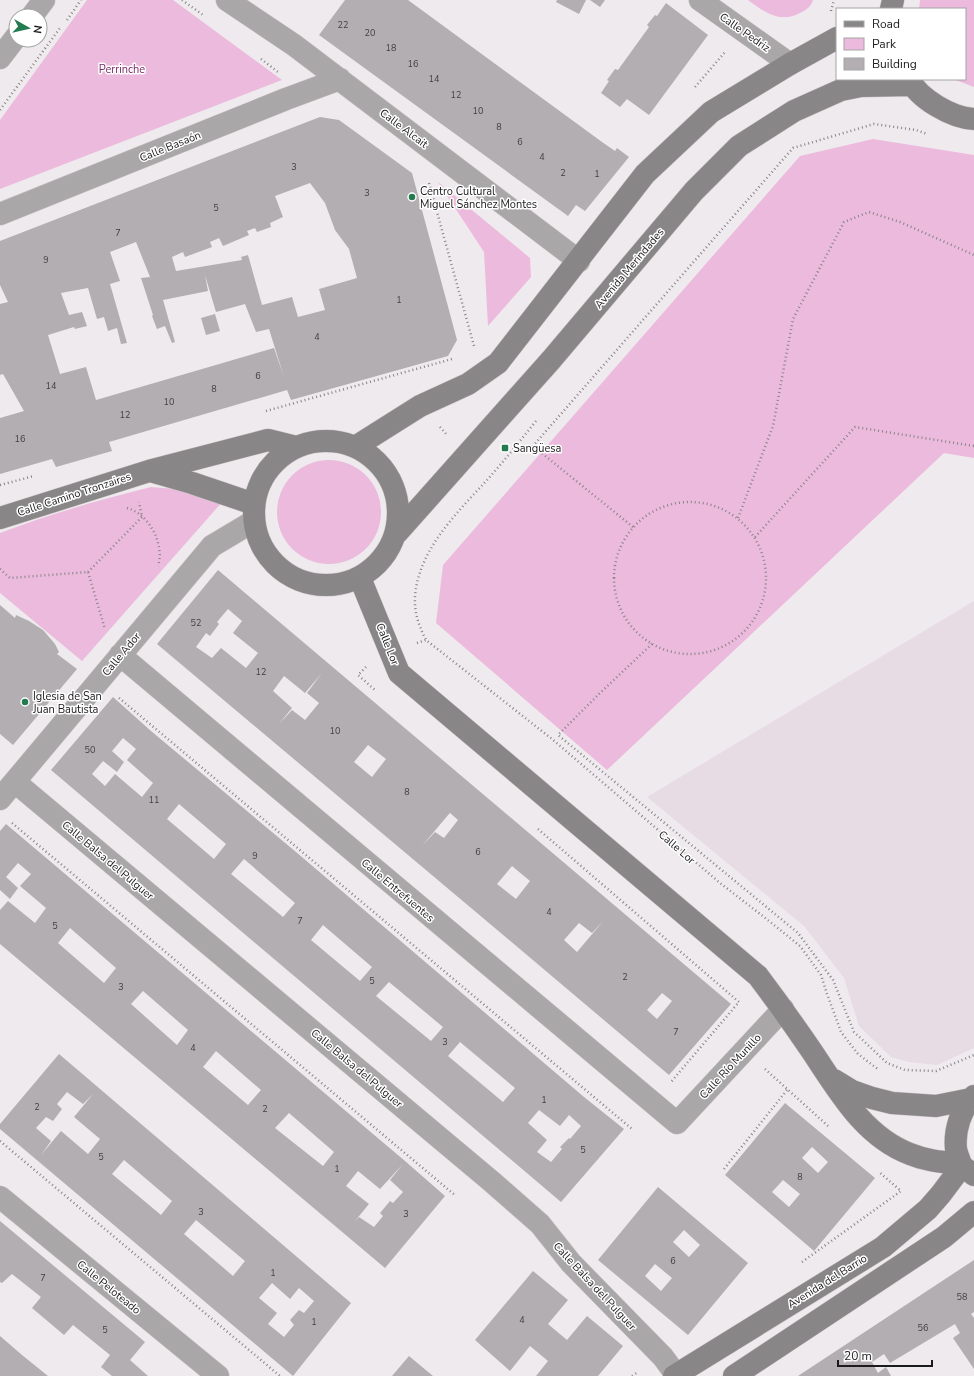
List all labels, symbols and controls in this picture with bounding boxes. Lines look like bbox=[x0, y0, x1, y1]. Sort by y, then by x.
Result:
north arrow bbox=[8, 8, 48, 48]
legend bbox=[836, 8, 966, 80]
street label: Calle Pedriz bbox=[716, 9, 773, 55]
text: Road bbox=[872, 16, 900, 32]
house number: 22 bbox=[338, 19, 348, 31]
text: N bbox=[29, 24, 45, 34]
house number: 20 bbox=[365, 27, 375, 39]
text: Park bbox=[872, 36, 897, 52]
house number: 18 bbox=[386, 42, 396, 54]
text: Building bbox=[872, 56, 917, 72]
house number: 16 bbox=[408, 58, 418, 70]
park label: Perrinche bbox=[99, 62, 145, 77]
house number: 14 bbox=[429, 73, 440, 85]
house number: 12 bbox=[451, 89, 461, 101]
street label: Calle Alcait bbox=[377, 105, 431, 152]
house number: 10 bbox=[473, 105, 483, 117]
house number: 8 bbox=[496, 121, 502, 133]
street label: Calle Basaón bbox=[137, 127, 203, 166]
house number: 6 bbox=[517, 136, 523, 148]
house number: 4 bbox=[539, 151, 545, 163]
house number: 3 bbox=[291, 161, 297, 173]
house number: 2 bbox=[560, 167, 566, 179]
house number: 1 bbox=[594, 168, 600, 180]
place label: Centro Cultural Miguel Sánchez Montes bbox=[420, 184, 537, 212]
house number: 3 bbox=[364, 187, 370, 199]
marker: Centro Cultural Miguel Sánchez Montes bbox=[407, 192, 417, 202]
house number: 5 bbox=[213, 202, 219, 214]
street label: Avenida Merindades bbox=[591, 225, 668, 312]
house number: 7 bbox=[115, 227, 121, 239]
house number: 9 bbox=[43, 254, 49, 266]
house number: 1 bbox=[396, 294, 402, 306]
house number: 4 bbox=[314, 331, 320, 343]
house number: 6 bbox=[255, 370, 261, 382]
house number: 14 bbox=[46, 380, 57, 392]
house number: 8 bbox=[211, 383, 217, 395]
house number: 10 bbox=[164, 396, 174, 408]
house number: 12 bbox=[120, 409, 130, 421]
house number: 16 bbox=[15, 433, 25, 445]
place label: Sangüesa bbox=[513, 441, 562, 456]
marker: Sangüesa bbox=[500, 443, 510, 453]
street label: Calle Camino Tronzaires bbox=[15, 469, 133, 520]
house number: 52 bbox=[191, 617, 201, 629]
street label: Calle Lor bbox=[372, 621, 403, 668]
street label: Calle Ador bbox=[99, 629, 144, 679]
house number: 12 bbox=[256, 666, 266, 678]
place label: Iglesia de San Juan Bautista bbox=[32, 689, 102, 717]
marker: Iglesia de San Juan Bautista bbox=[20, 697, 30, 707]
house number: 10 bbox=[330, 725, 340, 737]
house number: 50 bbox=[85, 744, 95, 756]
house number: 8 bbox=[404, 786, 410, 798]
house number: 11 bbox=[149, 794, 159, 806]
street label: Calle Balsa del Pulguer bbox=[59, 817, 157, 903]
street label: Calle Lor bbox=[655, 827, 698, 868]
house number: 6 bbox=[475, 846, 481, 858]
house number: 9 bbox=[252, 850, 258, 862]
street label: Calle Entrefuentes bbox=[358, 855, 437, 925]
house number: 4 bbox=[546, 906, 552, 918]
house number: 7 bbox=[297, 915, 303, 927]
house number: 5 bbox=[52, 920, 58, 932]
house number: 2 bbox=[622, 971, 628, 983]
house number: 5 bbox=[369, 975, 375, 987]
house number: 3 bbox=[118, 981, 124, 993]
street label: Calle Balsa del Pulguer bbox=[308, 1025, 406, 1111]
house number: 7 bbox=[673, 1026, 679, 1038]
street label: Calle Río Munillo bbox=[696, 1031, 764, 1102]
house number: 3 bbox=[442, 1036, 448, 1048]
house number: 4 bbox=[190, 1042, 196, 1054]
house number: 1 bbox=[541, 1094, 547, 1106]
house number: 2 bbox=[34, 1101, 40, 1113]
house number: 2 bbox=[262, 1103, 268, 1115]
house number: 5 bbox=[580, 1144, 586, 1156]
house number: 5 bbox=[98, 1151, 104, 1163]
house number: 1 bbox=[334, 1163, 340, 1175]
house number: 8 bbox=[797, 1171, 803, 1183]
house number: 3 bbox=[198, 1206, 204, 1218]
house number: 3 bbox=[403, 1208, 409, 1220]
street label: Calle Balsa del Pulguer bbox=[550, 1239, 640, 1334]
street label: Avenida del Barrio bbox=[785, 1251, 870, 1312]
house number: 6 bbox=[670, 1255, 676, 1267]
street label: Calle Peloteado bbox=[74, 1257, 144, 1318]
house number: 1 bbox=[270, 1267, 276, 1279]
house number: 7 bbox=[40, 1272, 46, 1284]
house number: 58 bbox=[957, 1291, 967, 1303]
house number: 4 bbox=[519, 1314, 525, 1326]
house number: 1 bbox=[311, 1316, 317, 1328]
house number: 56 bbox=[918, 1322, 928, 1334]
house number: 5 bbox=[102, 1324, 108, 1336]
scale bar bbox=[838, 1342, 932, 1368]
text: 20 m bbox=[844, 1348, 872, 1364]

